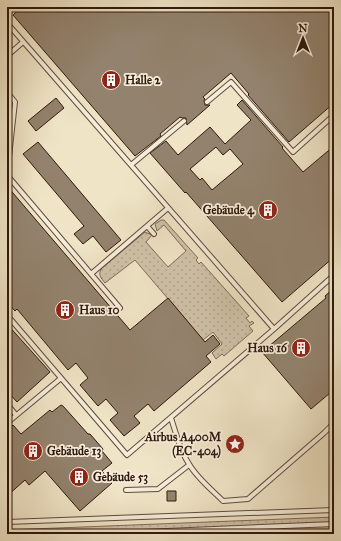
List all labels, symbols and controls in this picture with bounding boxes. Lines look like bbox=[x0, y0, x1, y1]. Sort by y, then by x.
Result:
north arrow bbox=[283, 18, 323, 58]
text: N bbox=[298, 22, 308, 35]
building icon: Halle 2 bbox=[100, 69, 122, 91]
place label: Halle 2 bbox=[125, 73, 161, 87]
building icon: Gebäude 4 bbox=[257, 199, 279, 221]
place label: Gebäude 4 bbox=[203, 203, 255, 218]
building icon: Haus 10 bbox=[54, 299, 76, 321]
place label: Haus 10 bbox=[79, 303, 119, 317]
building icon: Haus 16 bbox=[290, 337, 312, 359]
place label: Haus 16 bbox=[247, 341, 288, 355]
place label: Airbus A400M (EC-404) bbox=[144, 430, 222, 459]
place icon: Airbus A400M (EC-404) bbox=[224, 433, 246, 455]
building icon: Gebäude 13 bbox=[22, 440, 44, 462]
place label: Gebäude 13 bbox=[47, 444, 101, 459]
building icon: Gebäude 53 bbox=[68, 466, 90, 488]
place label: Gebäude 53 bbox=[93, 470, 148, 485]

